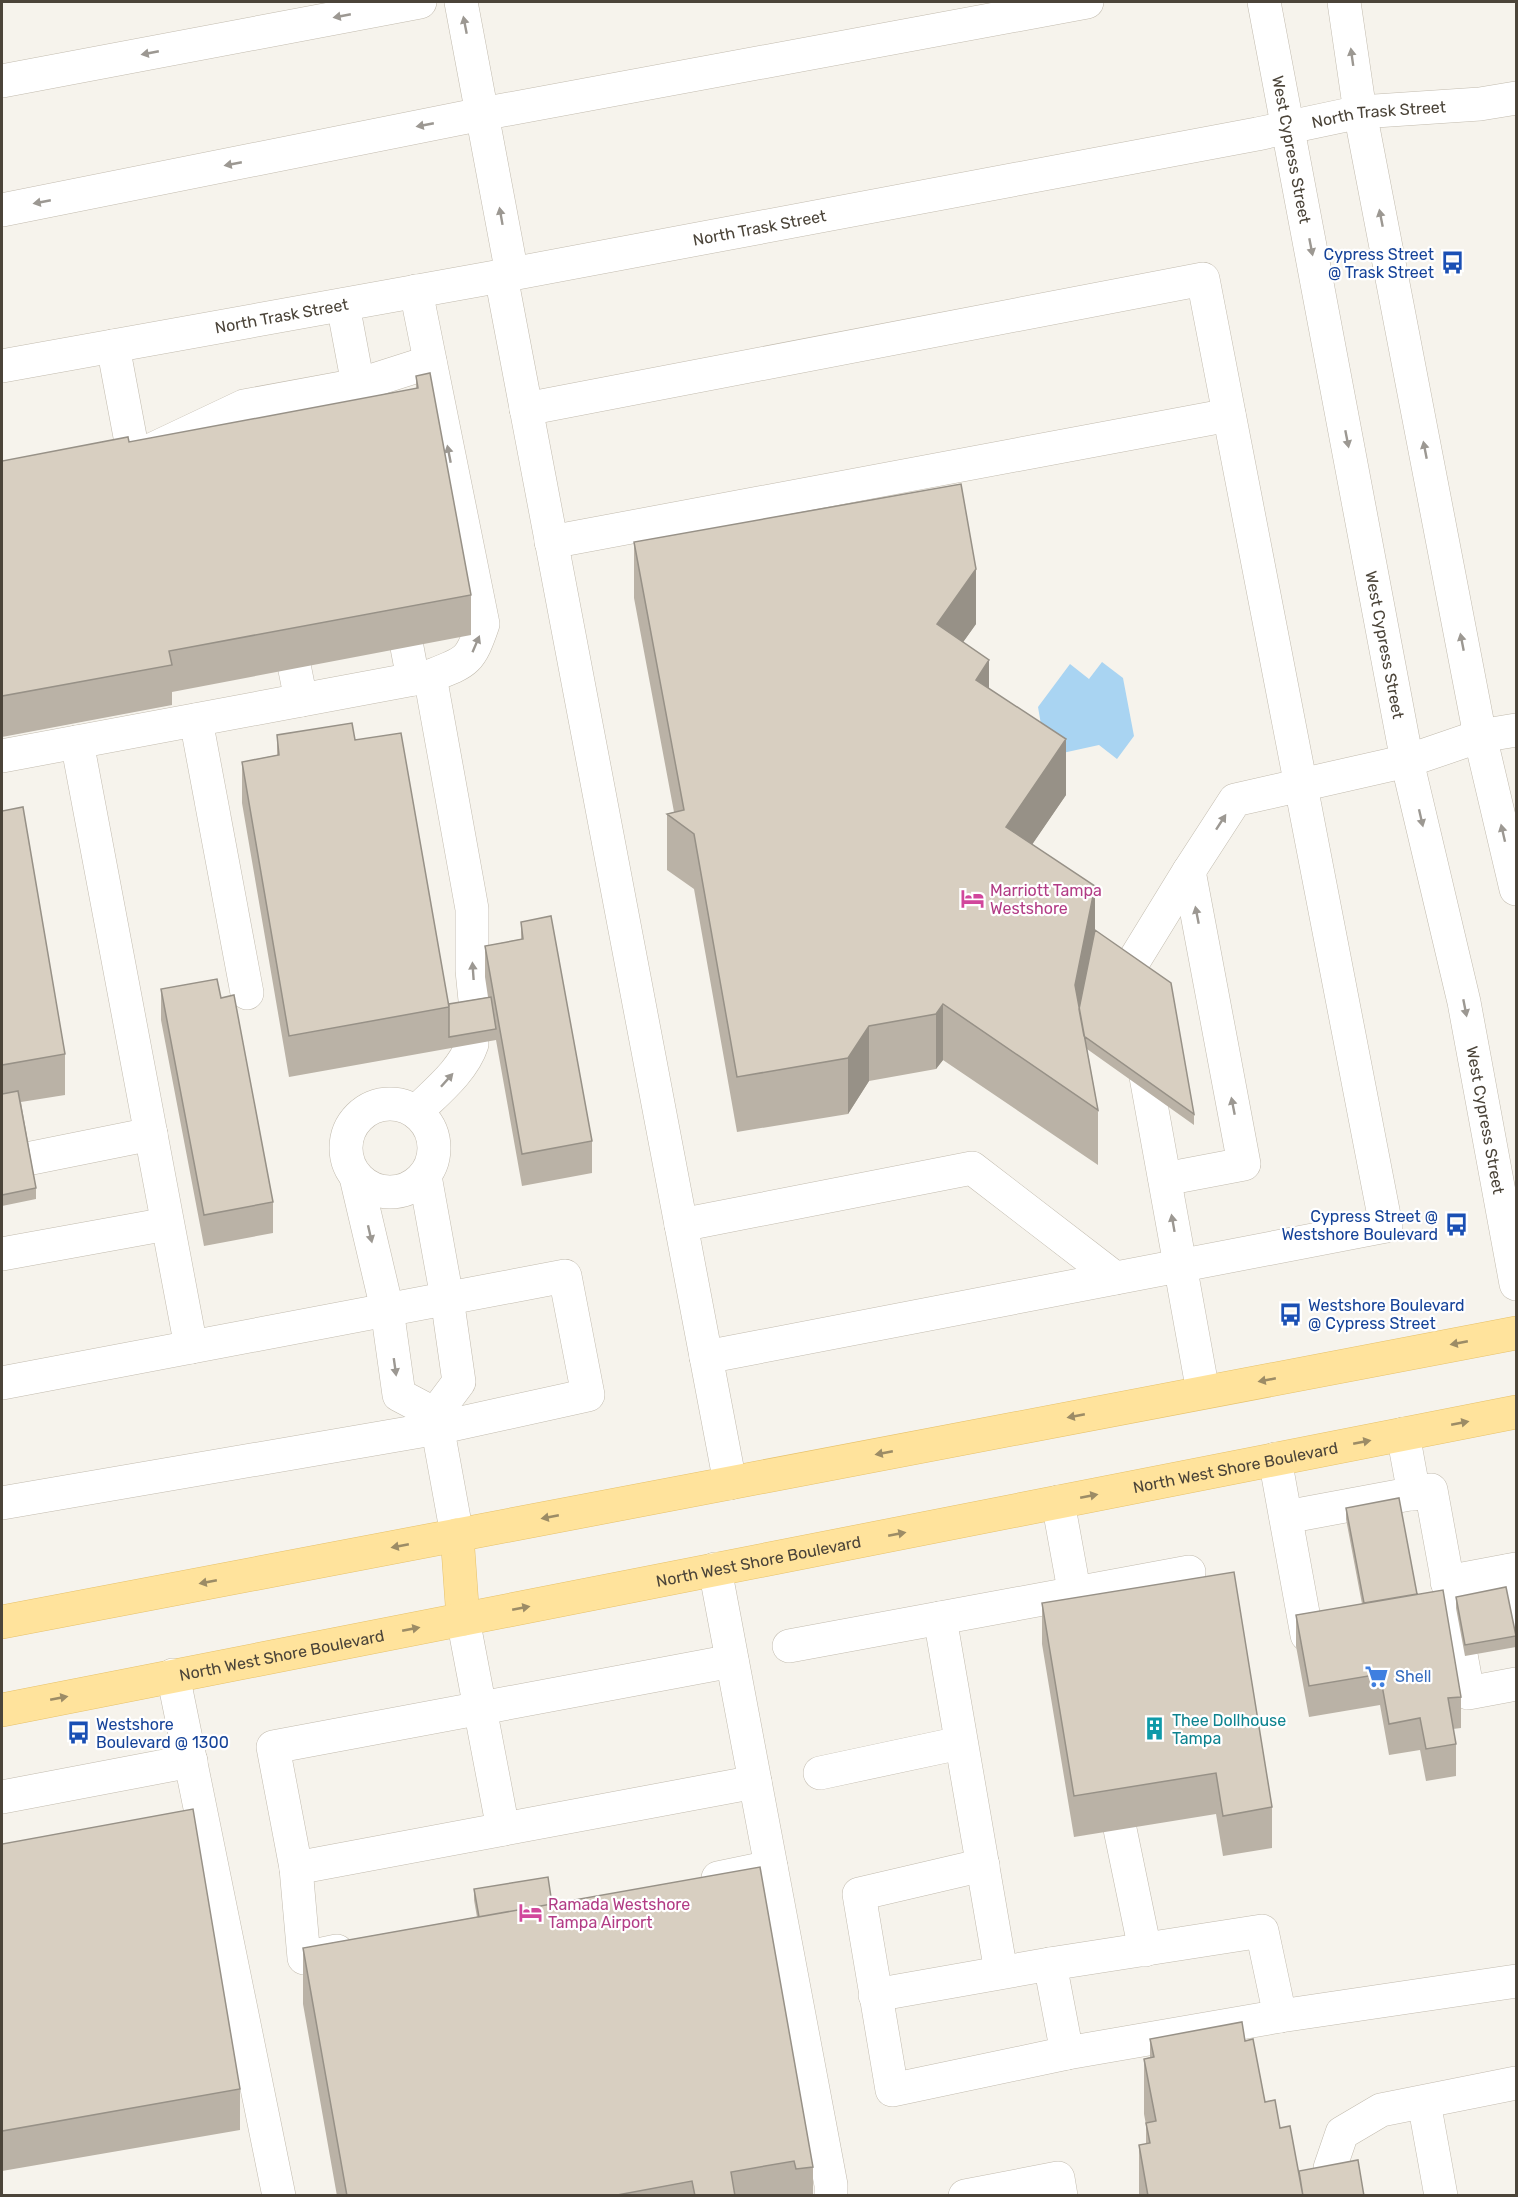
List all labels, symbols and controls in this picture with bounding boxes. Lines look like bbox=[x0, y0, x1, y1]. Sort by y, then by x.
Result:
one-way arrow bbox=[332, 12, 351, 21]
one-way arrow bbox=[460, 15, 469, 34]
one-way arrow bbox=[1348, 47, 1357, 66]
one-way arrow bbox=[140, 49, 159, 58]
street label: West Cypress Street bbox=[1269, 74, 1315, 225]
street label: North Trask Street bbox=[1310, 97, 1446, 132]
one-way arrow bbox=[415, 121, 434, 131]
one-way arrow bbox=[224, 160, 243, 169]
one-way arrow bbox=[32, 198, 51, 207]
street label: North Trask Street bbox=[691, 206, 828, 249]
one-way arrow bbox=[496, 207, 505, 226]
one-way arrow bbox=[1376, 208, 1385, 227]
one-way arrow bbox=[1307, 238, 1316, 257]
place label: Cypress Street @ Trask Street bbox=[1324, 245, 1434, 282]
bus stop icon: Cypress Street @ Trask Street bbox=[1439, 250, 1465, 276]
street label: North Trask Street bbox=[213, 294, 350, 337]
one-way arrow bbox=[1343, 429, 1352, 448]
one-way arrow bbox=[1420, 441, 1429, 460]
one-way arrow bbox=[444, 444, 453, 463]
street label: West Cypress Street bbox=[1362, 569, 1408, 720]
one-way arrow bbox=[1457, 632, 1466, 651]
one-way arrow bbox=[471, 634, 481, 652]
one-way arrow bbox=[1416, 808, 1426, 827]
one-way arrow bbox=[1215, 814, 1226, 830]
one-way arrow bbox=[1498, 823, 1507, 842]
place label: Marriott Tampa Westshore bbox=[990, 881, 1102, 918]
hotel icon: Marriott Tampa Westshore bbox=[959, 886, 985, 912]
one-way arrow bbox=[1192, 905, 1201, 924]
one-way arrow bbox=[468, 962, 477, 981]
one-way arrow bbox=[1461, 998, 1470, 1017]
street label: West Cypress Street bbox=[1463, 1044, 1509, 1196]
one-way arrow bbox=[440, 1073, 453, 1088]
one-way arrow bbox=[1229, 1097, 1238, 1116]
place label: Cypress Street @ Westshore Boulevard bbox=[1281, 1207, 1438, 1244]
bus stop icon: Cypress Street @ Westshore Boulevard bbox=[1443, 1212, 1469, 1238]
one-way arrow bbox=[1168, 1213, 1177, 1232]
one-way arrow bbox=[365, 1225, 375, 1244]
place label: Westshore Boulevard @ Cypress Street bbox=[1308, 1296, 1465, 1333]
bus stop icon: Westshore Boulevard @ Cypress Street bbox=[1277, 1301, 1303, 1327]
one-way arrow bbox=[1449, 1339, 1468, 1348]
one-way arrow bbox=[391, 1358, 400, 1377]
one-way arrow bbox=[1258, 1376, 1277, 1385]
one-way arrow bbox=[1066, 1412, 1085, 1421]
one-way arrow bbox=[1451, 1418, 1470, 1427]
one-way arrow bbox=[1353, 1437, 1372, 1446]
street label: North West Shore Boulevard bbox=[1131, 1438, 1339, 1497]
one-way arrow bbox=[875, 1449, 894, 1458]
one-way arrow bbox=[1079, 1491, 1098, 1500]
one-way arrow bbox=[540, 1513, 559, 1522]
one-way arrow bbox=[888, 1529, 907, 1538]
street label: North West Shore Boulevard bbox=[654, 1532, 863, 1591]
one-way arrow bbox=[390, 1542, 409, 1551]
one-way arrow bbox=[199, 1578, 218, 1587]
one-way arrow bbox=[511, 1603, 530, 1612]
one-way arrow bbox=[402, 1624, 421, 1633]
street label: North West Shore Boulevard bbox=[177, 1625, 386, 1684]
supermarket icon: Shell bbox=[1364, 1663, 1390, 1689]
place label: Shell bbox=[1395, 1667, 1431, 1686]
one-way arrow bbox=[50, 1693, 69, 1702]
place label: Thee Dollhouse Tampa bbox=[1172, 1711, 1286, 1748]
place label: Westshore Boulevard @ 1300 bbox=[96, 1715, 229, 1752]
building icon: Thee Dollhouse Tampa bbox=[1141, 1716, 1167, 1742]
bus stop icon: Westshore Boulevard @ 1300 bbox=[65, 1720, 91, 1746]
place label: Ramada Westshore Tampa Airport bbox=[548, 1895, 690, 1932]
hotel icon: Ramada Westshore Tampa Airport bbox=[517, 1900, 543, 1926]

